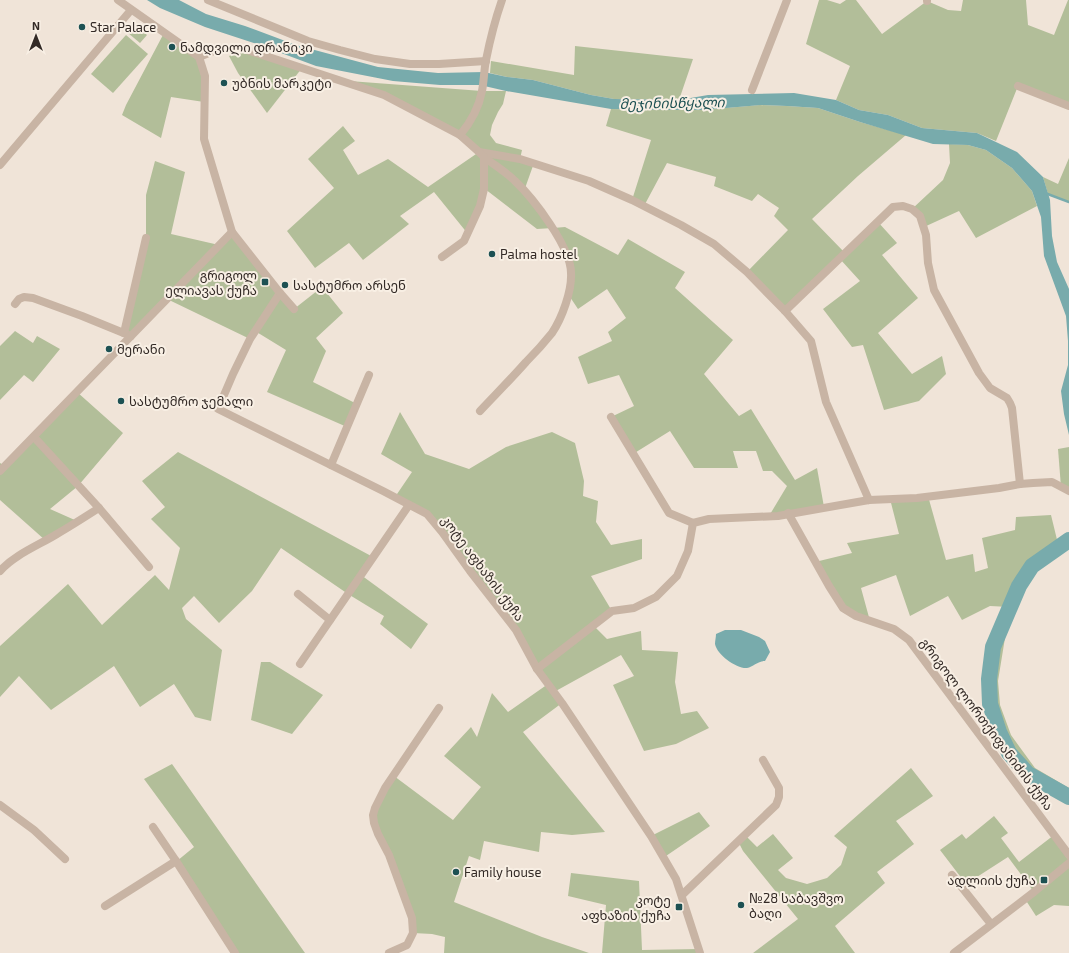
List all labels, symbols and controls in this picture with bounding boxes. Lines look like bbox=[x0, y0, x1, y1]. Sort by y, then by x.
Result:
north arrow bbox=[16, 16, 56, 56]
text: N bbox=[32, 19, 40, 32]
place label: Star Palace bbox=[90, 19, 156, 35]
marker: Star Palace bbox=[77, 22, 87, 32]
place label: ნამდვილი დრანიკი bbox=[180, 39, 313, 56]
marker: ნამდვილი დრანიკი bbox=[167, 42, 177, 52]
place label: უბნის მარკეტი bbox=[232, 75, 332, 91]
marker: უბნის მარკეტი bbox=[219, 78, 229, 88]
water label: მეჯინისწყალი bbox=[619, 93, 726, 113]
place label: Palma hostel bbox=[500, 246, 578, 262]
marker: Palma hostel bbox=[487, 249, 497, 259]
place label: გრიგოლ ელიავას ქუჩა bbox=[165, 267, 257, 299]
marker: გრიგოლ ელიავას ქუჩა bbox=[260, 277, 270, 287]
place label: სასტუმრო არსენ bbox=[293, 277, 406, 293]
marker: სასტუმრო არსენ bbox=[280, 280, 290, 290]
place label: მერანი bbox=[117, 341, 165, 357]
marker: მერანი bbox=[104, 344, 114, 354]
place label: სასტუმრო ჯემალი bbox=[129, 393, 253, 410]
marker: სასტუმრო ჯემალი bbox=[116, 396, 126, 406]
street label: კოტე აფხაზის ქუჩა bbox=[438, 512, 528, 624]
street label: გრიგოლ ლორთქიფანიძის ქუჩა bbox=[916, 635, 1057, 814]
place label: Family house bbox=[464, 864, 541, 880]
marker: Family house bbox=[451, 867, 461, 877]
place label: ადლიის ქუჩა bbox=[947, 872, 1036, 889]
marker: ადლიის ქუჩა bbox=[1039, 875, 1049, 885]
place label: №28 საბავშვო ბაღი bbox=[749, 890, 844, 922]
place label: კოტე აფხაზის ქუჩა bbox=[581, 892, 671, 923]
marker: №28 საბავშვო ბაღი bbox=[736, 900, 746, 910]
marker: კოტე აფხაზის ქუჩა bbox=[674, 902, 684, 912]

